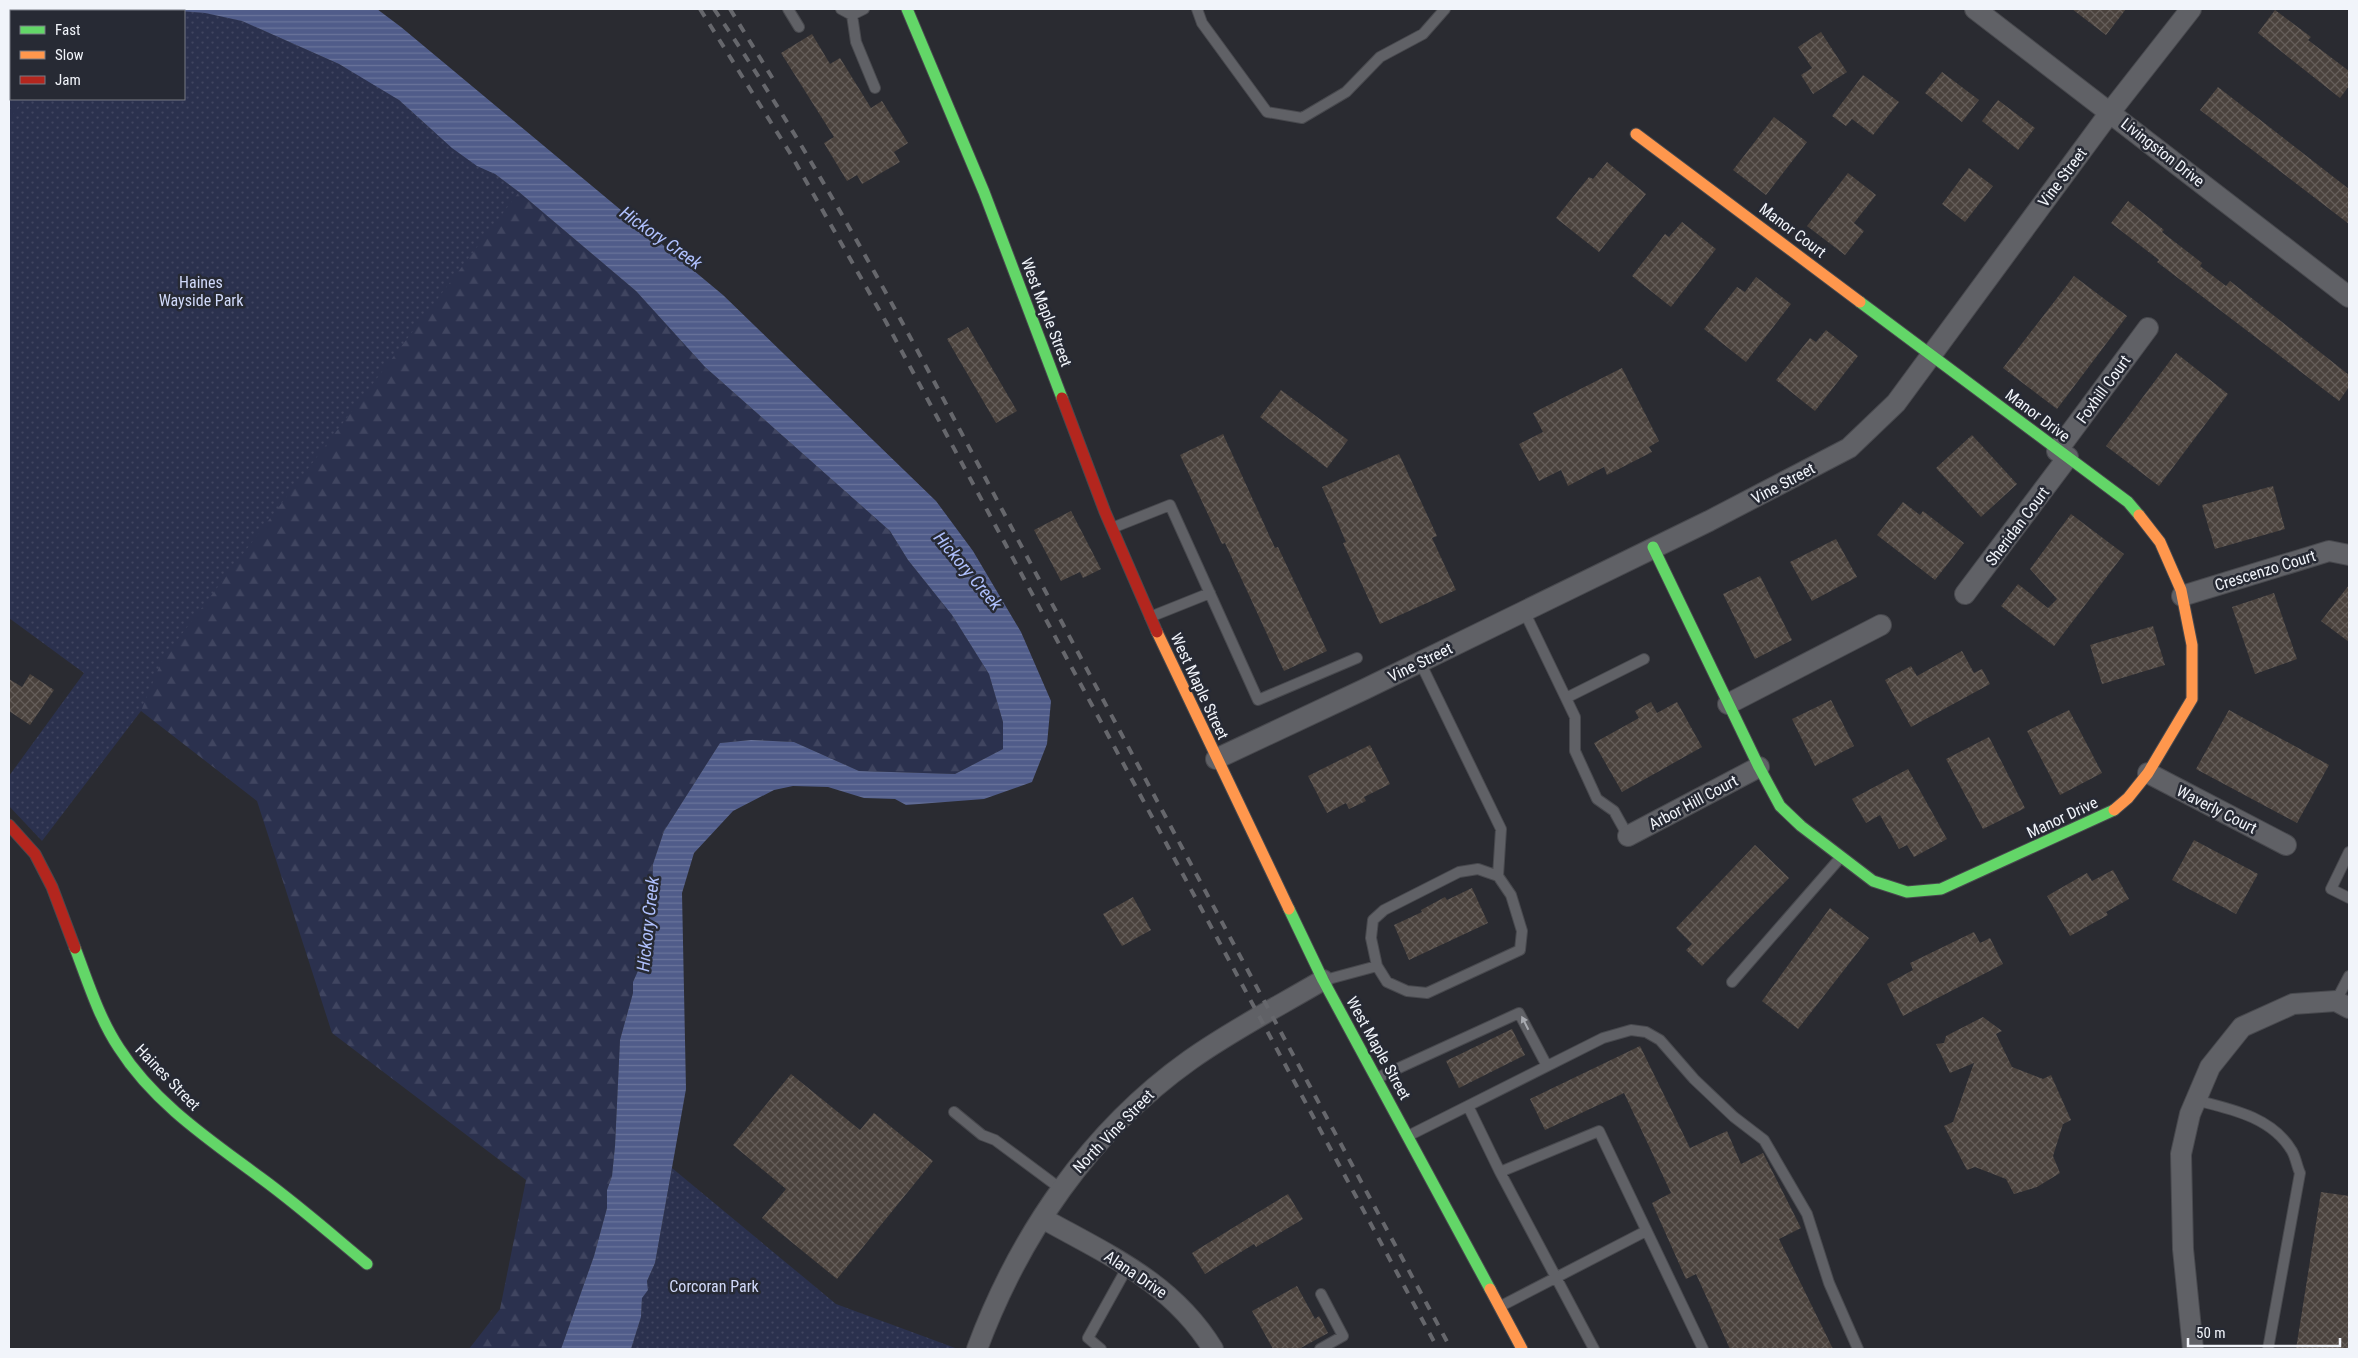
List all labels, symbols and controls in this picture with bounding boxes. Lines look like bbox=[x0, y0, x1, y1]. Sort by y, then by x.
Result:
legend bbox=[10, 10, 185, 100]
text: Fast bbox=[55, 21, 80, 39]
text: Slow bbox=[55, 46, 84, 64]
text: Jam bbox=[55, 71, 81, 89]
street label: Livingston Drive bbox=[2117, 114, 2208, 191]
street label: Vine Street bbox=[2034, 144, 2091, 211]
street label: Manor Court bbox=[1755, 199, 1830, 262]
water label: Hickory Creek bbox=[616, 202, 707, 274]
street label: West Maple Street bbox=[1017, 255, 1076, 370]
park label: Haines Wayside Park bbox=[159, 273, 244, 310]
street label: Foxhill Court bbox=[2072, 351, 2135, 427]
street label: Manor Drive bbox=[2002, 385, 2074, 446]
street label: Vine Street bbox=[1748, 459, 1818, 508]
street label: Sheridan Court bbox=[1982, 483, 2053, 570]
water label: Hickory Creek bbox=[930, 527, 1008, 615]
street label: Crescenzo Court bbox=[2212, 546, 2318, 595]
street label: West Maple Street bbox=[1167, 630, 1233, 743]
street label: Vine Street bbox=[1385, 639, 1456, 686]
street label: Arbor Hill Court bbox=[1646, 771, 1741, 834]
street label: Waverly Court bbox=[2174, 781, 2260, 838]
street label: Manor Drive bbox=[2024, 793, 2101, 842]
water label: Hickory Creek bbox=[632, 874, 663, 973]
street label: West Maple Street bbox=[1342, 993, 1415, 1103]
one-way arrow bbox=[1521, 1016, 1529, 1030]
street label: Haines Street bbox=[131, 1040, 204, 1115]
street label: North Vine Street bbox=[1069, 1086, 1158, 1177]
street label: Alana Drive bbox=[1101, 1247, 1171, 1302]
park label: Corcoran Park bbox=[669, 1277, 760, 1296]
scale bar bbox=[2188, 1316, 2340, 1348]
text: 50 m bbox=[2196, 1324, 2226, 1342]

